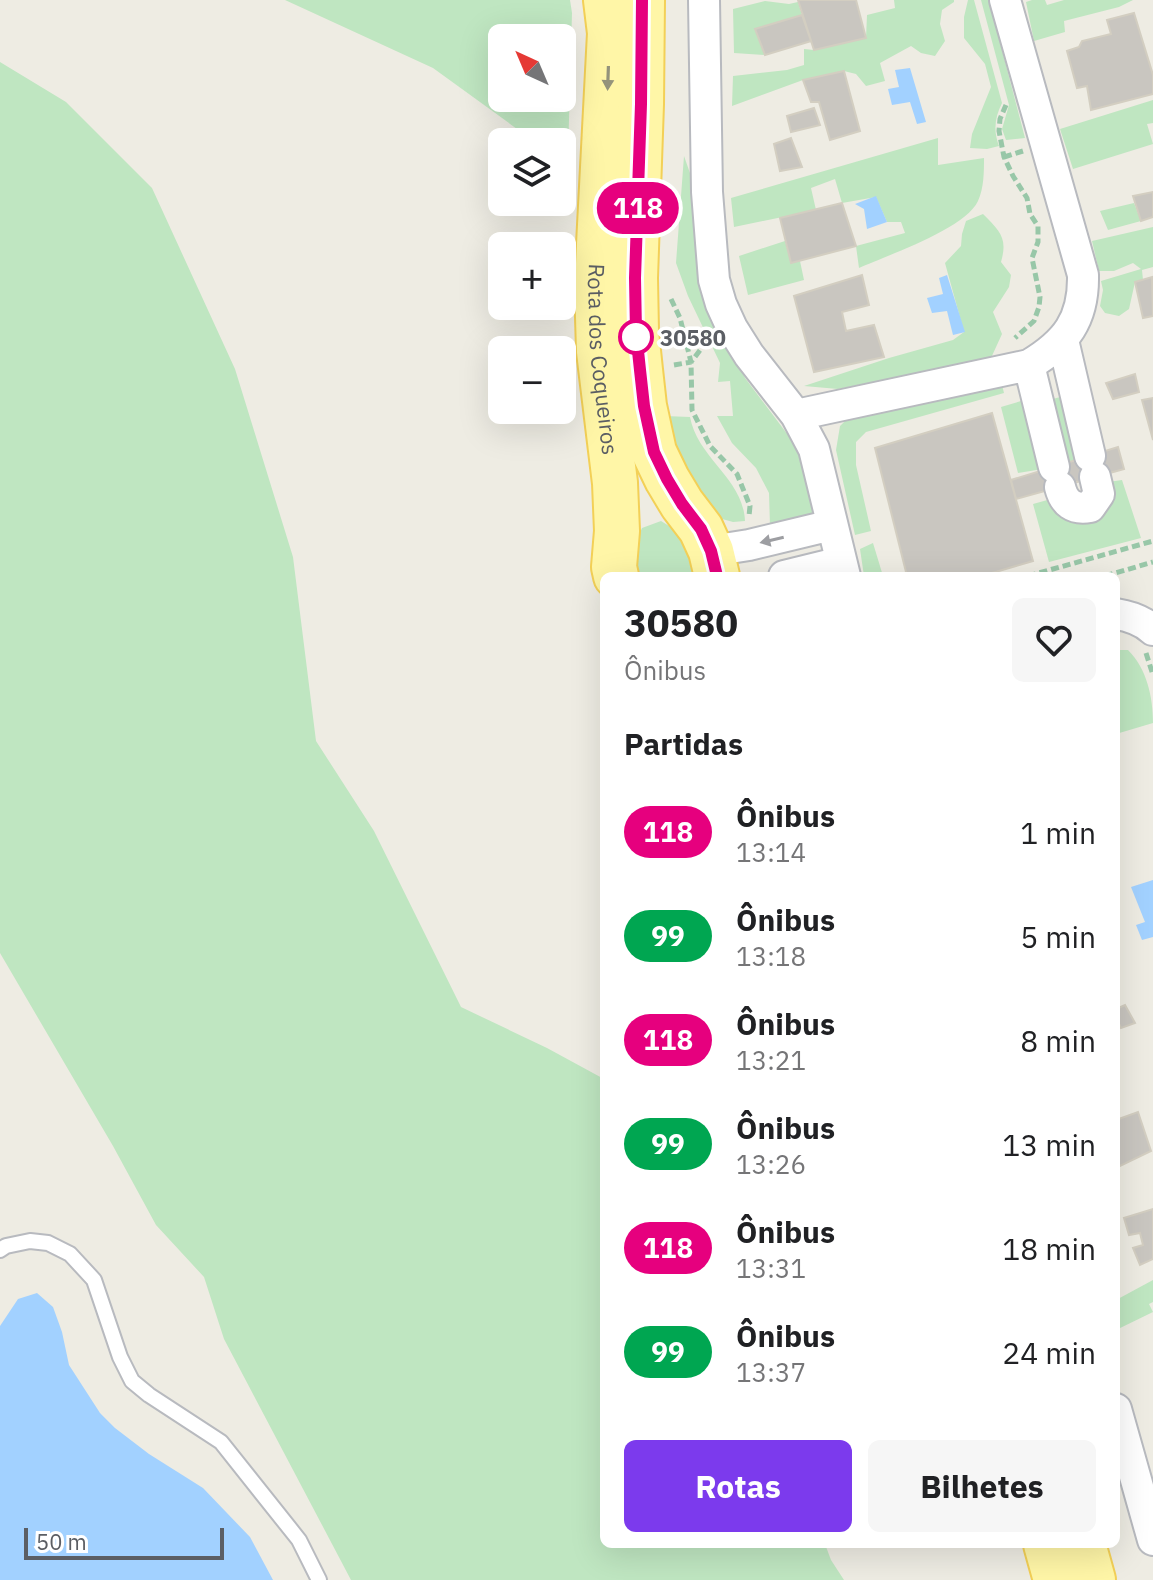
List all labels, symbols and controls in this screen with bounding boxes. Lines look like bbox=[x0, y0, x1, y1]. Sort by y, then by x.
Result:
north arrow bbox=[488, 24, 576, 112]
map controls bbox=[488, 24, 576, 424]
one-way arrow bbox=[601, 66, 614, 91]
button: layers bbox=[488, 128, 576, 216]
line badge: 118 bbox=[592, 182, 684, 234]
text: 118 bbox=[613, 189, 663, 226]
button: + bbox=[488, 232, 576, 320]
street label: Rota dos Coqueiros bbox=[582, 263, 626, 456]
marker: 30580 bbox=[619, 320, 653, 354]
place label: 30580 bbox=[660, 323, 726, 352]
button: − bbox=[488, 336, 576, 424]
one-way arrow bbox=[759, 534, 784, 547]
text: 30580 bbox=[624, 598, 738, 647]
button: heart bbox=[1012, 598, 1096, 682]
text: Ônibus bbox=[624, 653, 706, 687]
text: Partidas bbox=[624, 724, 743, 763]
text: Ônibus bbox=[736, 796, 835, 835]
text: 118 bbox=[643, 813, 693, 850]
text: 1 min bbox=[1020, 813, 1096, 852]
text: 13:14 bbox=[736, 835, 806, 869]
text: Ônibus bbox=[736, 900, 835, 939]
text: 99 bbox=[651, 917, 685, 954]
text: 5 min bbox=[1020, 917, 1096, 956]
text: 13:18 bbox=[736, 939, 806, 973]
text: Ônibus bbox=[736, 1004, 835, 1043]
text: 118 bbox=[643, 1021, 693, 1058]
text: 8 min bbox=[1020, 1021, 1096, 1060]
text: 13:21 bbox=[736, 1043, 806, 1077]
text: Ônibus bbox=[736, 1108, 835, 1147]
text: 99 bbox=[651, 1125, 685, 1162]
text: 13 min bbox=[1002, 1125, 1096, 1164]
text: 13:26 bbox=[736, 1147, 806, 1181]
text: Ônibus bbox=[736, 1212, 835, 1251]
text: 118 bbox=[643, 1229, 693, 1266]
text: 18 min bbox=[1002, 1229, 1096, 1268]
text: 13:31 bbox=[736, 1251, 806, 1285]
text: Ônibus bbox=[736, 1316, 835, 1355]
text: 99 bbox=[651, 1333, 685, 1370]
text: 24 min bbox=[1002, 1333, 1096, 1372]
text: 13:37 bbox=[736, 1355, 806, 1389]
button: Rotas bbox=[624, 1440, 852, 1532]
button: Bilhetes bbox=[868, 1440, 1096, 1532]
scale bar bbox=[24, 1524, 224, 1560]
text: 50 m bbox=[36, 1527, 87, 1556]

